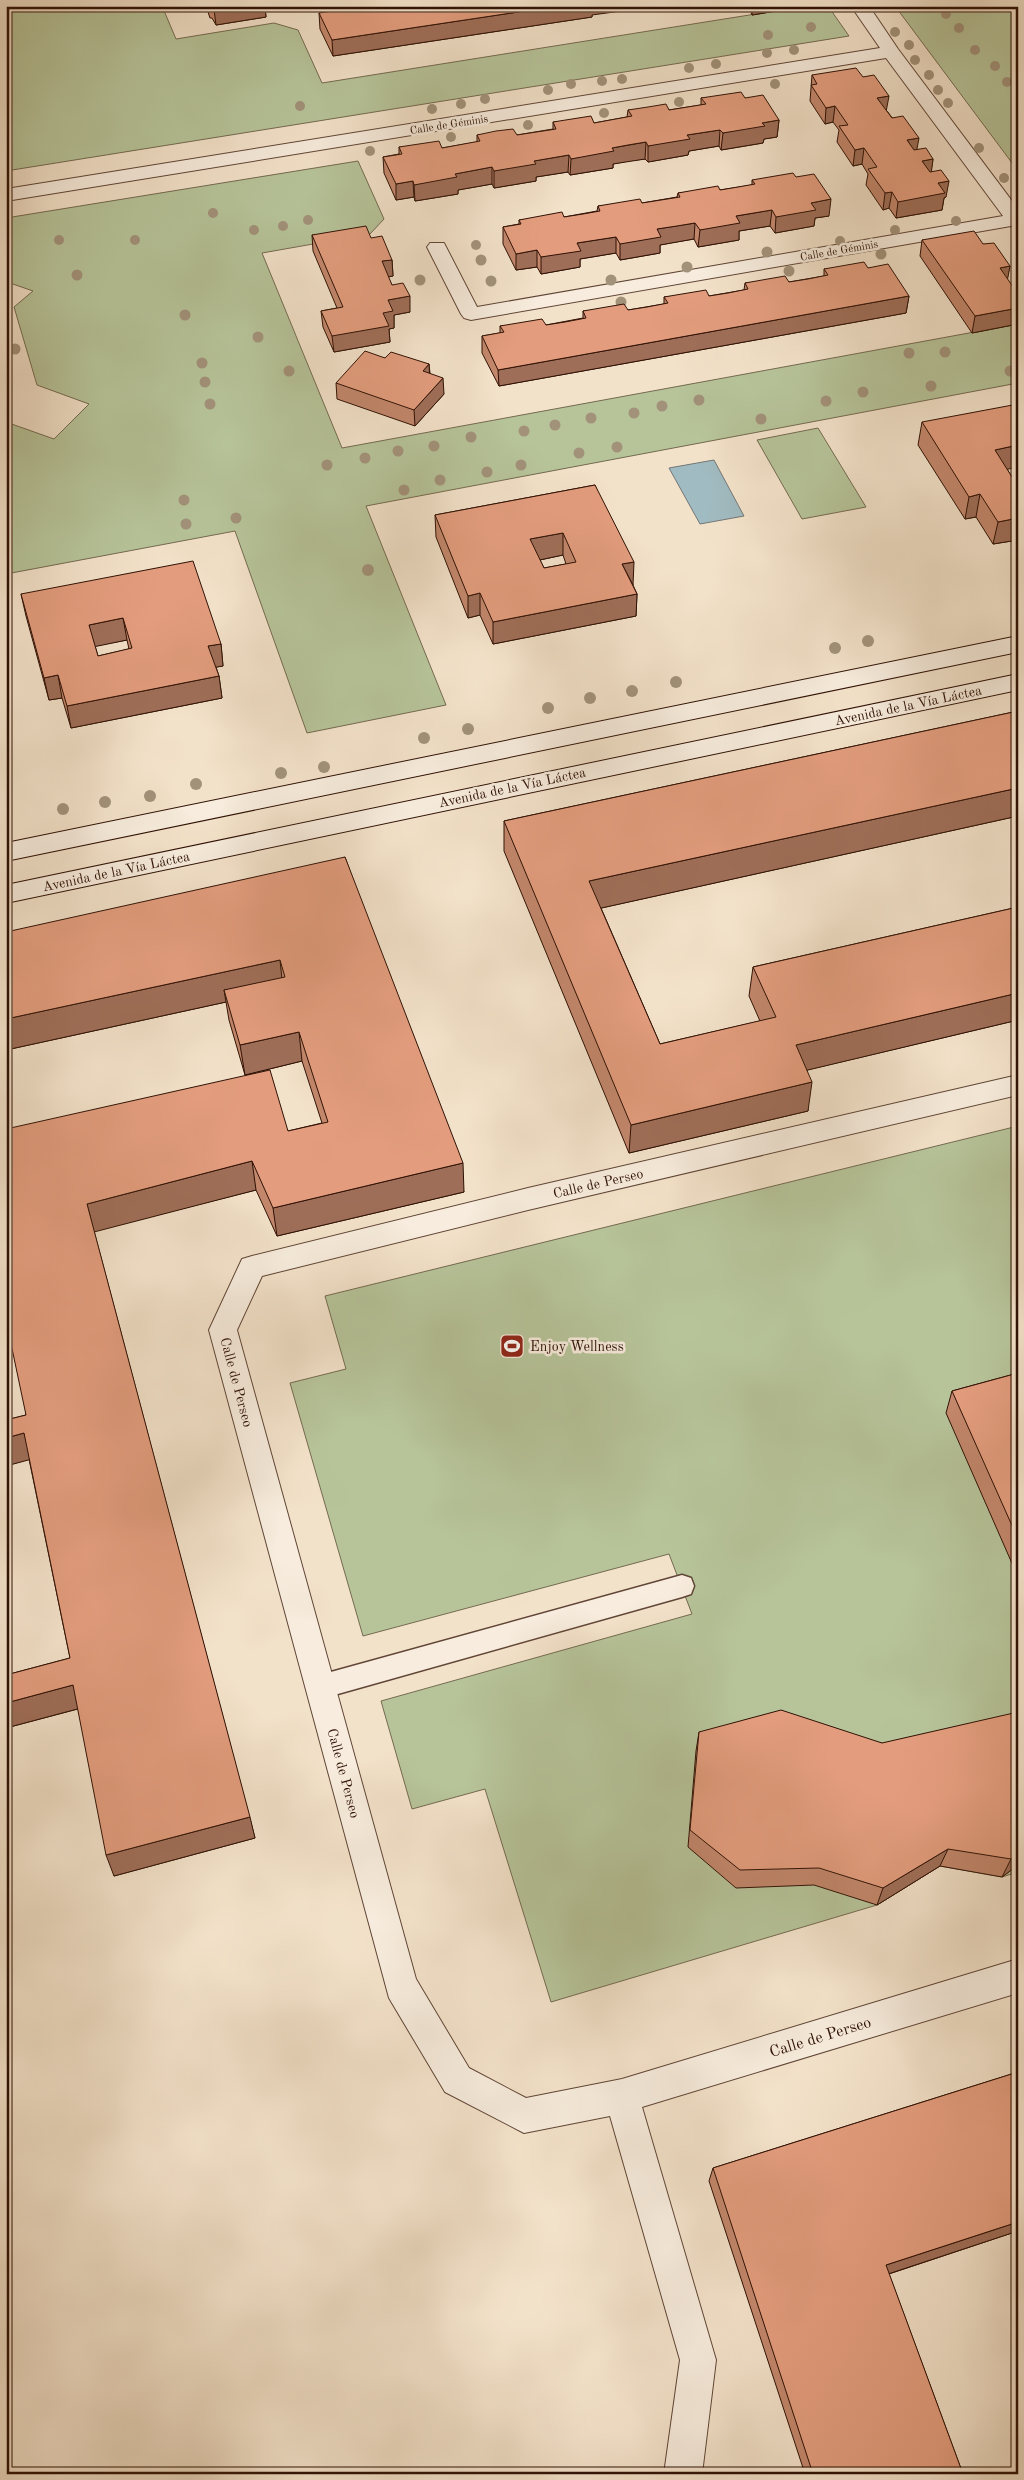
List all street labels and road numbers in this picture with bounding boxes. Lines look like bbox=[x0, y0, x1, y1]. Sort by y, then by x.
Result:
street label: Calle de Géminis bbox=[409, 114, 489, 137]
street label: Calle de Géminis bbox=[799, 239, 879, 264]
street label: Avenida de la Vía Láctea bbox=[833, 683, 983, 728]
street label: Avenida de la Vía Láctea bbox=[437, 765, 587, 810]
street label: Avenida de la Vía Láctea bbox=[41, 849, 191, 894]
street label: Calle de Perseo bbox=[552, 1167, 645, 1201]
street label: Calle de Perseo bbox=[217, 1336, 255, 1429]
street label: Calle de Perseo bbox=[324, 1727, 362, 1820]
street label: Calle de Perseo bbox=[768, 2015, 873, 2061]

